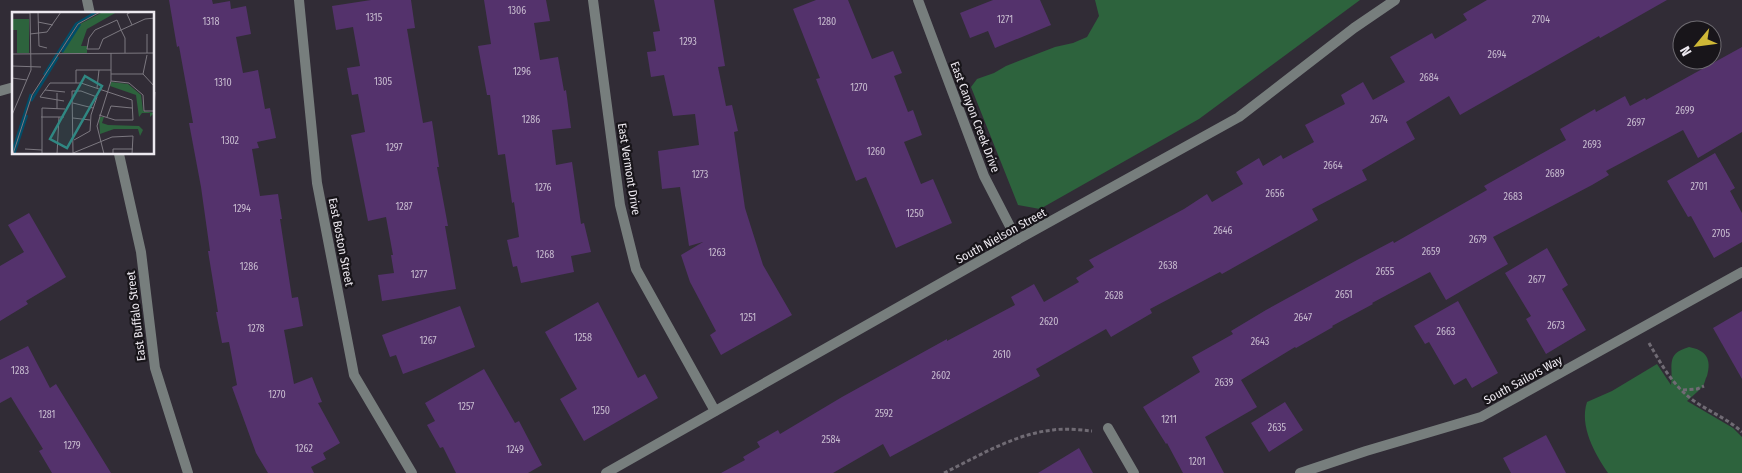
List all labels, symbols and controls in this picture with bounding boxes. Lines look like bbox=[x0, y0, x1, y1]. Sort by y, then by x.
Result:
house number: 1306 bbox=[508, 5, 526, 17]
inset map bbox=[12, 12, 155, 155]
house number: 1315 bbox=[366, 12, 383, 24]
house number: 1271 bbox=[997, 14, 1013, 26]
house number: 2704 bbox=[1532, 14, 1550, 26]
house number: 1318 bbox=[202, 16, 220, 28]
house number: 1280 bbox=[818, 16, 836, 28]
north arrow bbox=[1672, 20, 1722, 70]
house number: 1293 bbox=[679, 36, 697, 48]
text: N bbox=[1677, 43, 1696, 59]
house number: 2694 bbox=[1488, 49, 1507, 61]
street label: East Canyon Creek Drive bbox=[947, 60, 1003, 174]
house number: 1296 bbox=[513, 66, 531, 78]
house number: 2684 bbox=[1419, 72, 1439, 84]
house number: 1305 bbox=[374, 76, 393, 88]
house number: 1310 bbox=[214, 77, 232, 89]
house number: 1270 bbox=[850, 82, 868, 94]
house number: 2699 bbox=[1676, 105, 1695, 117]
house number: 1286 bbox=[522, 114, 540, 126]
house number: 2674 bbox=[1370, 114, 1388, 126]
house number: 2697 bbox=[1627, 117, 1645, 129]
street label: East Vermont Drive bbox=[615, 122, 643, 216]
house number: 1302 bbox=[221, 135, 240, 147]
house number: 2693 bbox=[1583, 139, 1602, 151]
house number: 1297 bbox=[385, 142, 403, 154]
house number: 1260 bbox=[867, 146, 885, 158]
house number: 2664 bbox=[1323, 160, 1343, 172]
house number: 2689 bbox=[1545, 168, 1565, 180]
house number: 1273 bbox=[692, 169, 709, 181]
house number: 2701 bbox=[1690, 181, 1708, 193]
house number: 1276 bbox=[534, 182, 552, 194]
house number: 2656 bbox=[1266, 188, 1284, 200]
house number: 2683 bbox=[1504, 191, 1523, 203]
street label: East Boston Street bbox=[326, 197, 356, 288]
house number: 1287 bbox=[395, 201, 413, 213]
house number: 1294 bbox=[233, 203, 251, 215]
street label: South Nielson Street bbox=[953, 205, 1049, 267]
house number: 1250 bbox=[906, 208, 924, 220]
house number: 2646 bbox=[1213, 225, 1233, 237]
house number: 2705 bbox=[1712, 228, 1730, 240]
house number: 2679 bbox=[1469, 234, 1487, 246]
house number: 2659 bbox=[1422, 246, 1440, 258]
house number: 1263 bbox=[708, 247, 726, 259]
house number: 1268 bbox=[536, 249, 554, 261]
house number: 2638 bbox=[1159, 260, 1177, 272]
house number: 1286 bbox=[240, 261, 258, 273]
house number: 2655 bbox=[1376, 266, 1395, 278]
house number: 1277 bbox=[411, 269, 427, 281]
street label: East Buffalo Street bbox=[124, 270, 148, 362]
house number: 2677 bbox=[1528, 274, 1546, 286]
house number: 2651 bbox=[1335, 289, 1353, 301]
house number: 2628 bbox=[1105, 290, 1123, 302]
house number: 1251 bbox=[740, 312, 756, 324]
house number: 2647 bbox=[1294, 312, 1312, 324]
house number: 2620 bbox=[1040, 316, 1058, 328]
house number: 2673 bbox=[1547, 320, 1565, 332]
house number: 1278 bbox=[247, 323, 265, 335]
house number: 2663 bbox=[1437, 326, 1456, 338]
house number: 1258 bbox=[574, 332, 592, 344]
house number: 1267 bbox=[419, 335, 437, 347]
house number: 2643 bbox=[1251, 336, 1270, 348]
house number: 2610 bbox=[993, 349, 1011, 361]
street label: South Sailors Way bbox=[1481, 352, 1565, 407]
house number: 1283 bbox=[11, 365, 29, 377]
house number: 2602 bbox=[932, 370, 951, 382]
house number: 2639 bbox=[1215, 377, 1233, 389]
house number: 1270 bbox=[268, 389, 286, 401]
house number: 1257 bbox=[458, 401, 474, 413]
house number: 1250 bbox=[592, 405, 610, 417]
house number: 2592 bbox=[875, 408, 894, 420]
house number: 1281 bbox=[39, 409, 55, 421]
house number: 1211 bbox=[1161, 414, 1177, 426]
house number: 2635 bbox=[1268, 422, 1287, 434]
house number: 2584 bbox=[822, 434, 841, 446]
house number: 1279 bbox=[64, 440, 81, 452]
house number: 1262 bbox=[295, 443, 313, 455]
house number: 1249 bbox=[506, 444, 524, 456]
house number: 1201 bbox=[1188, 456, 1206, 468]

